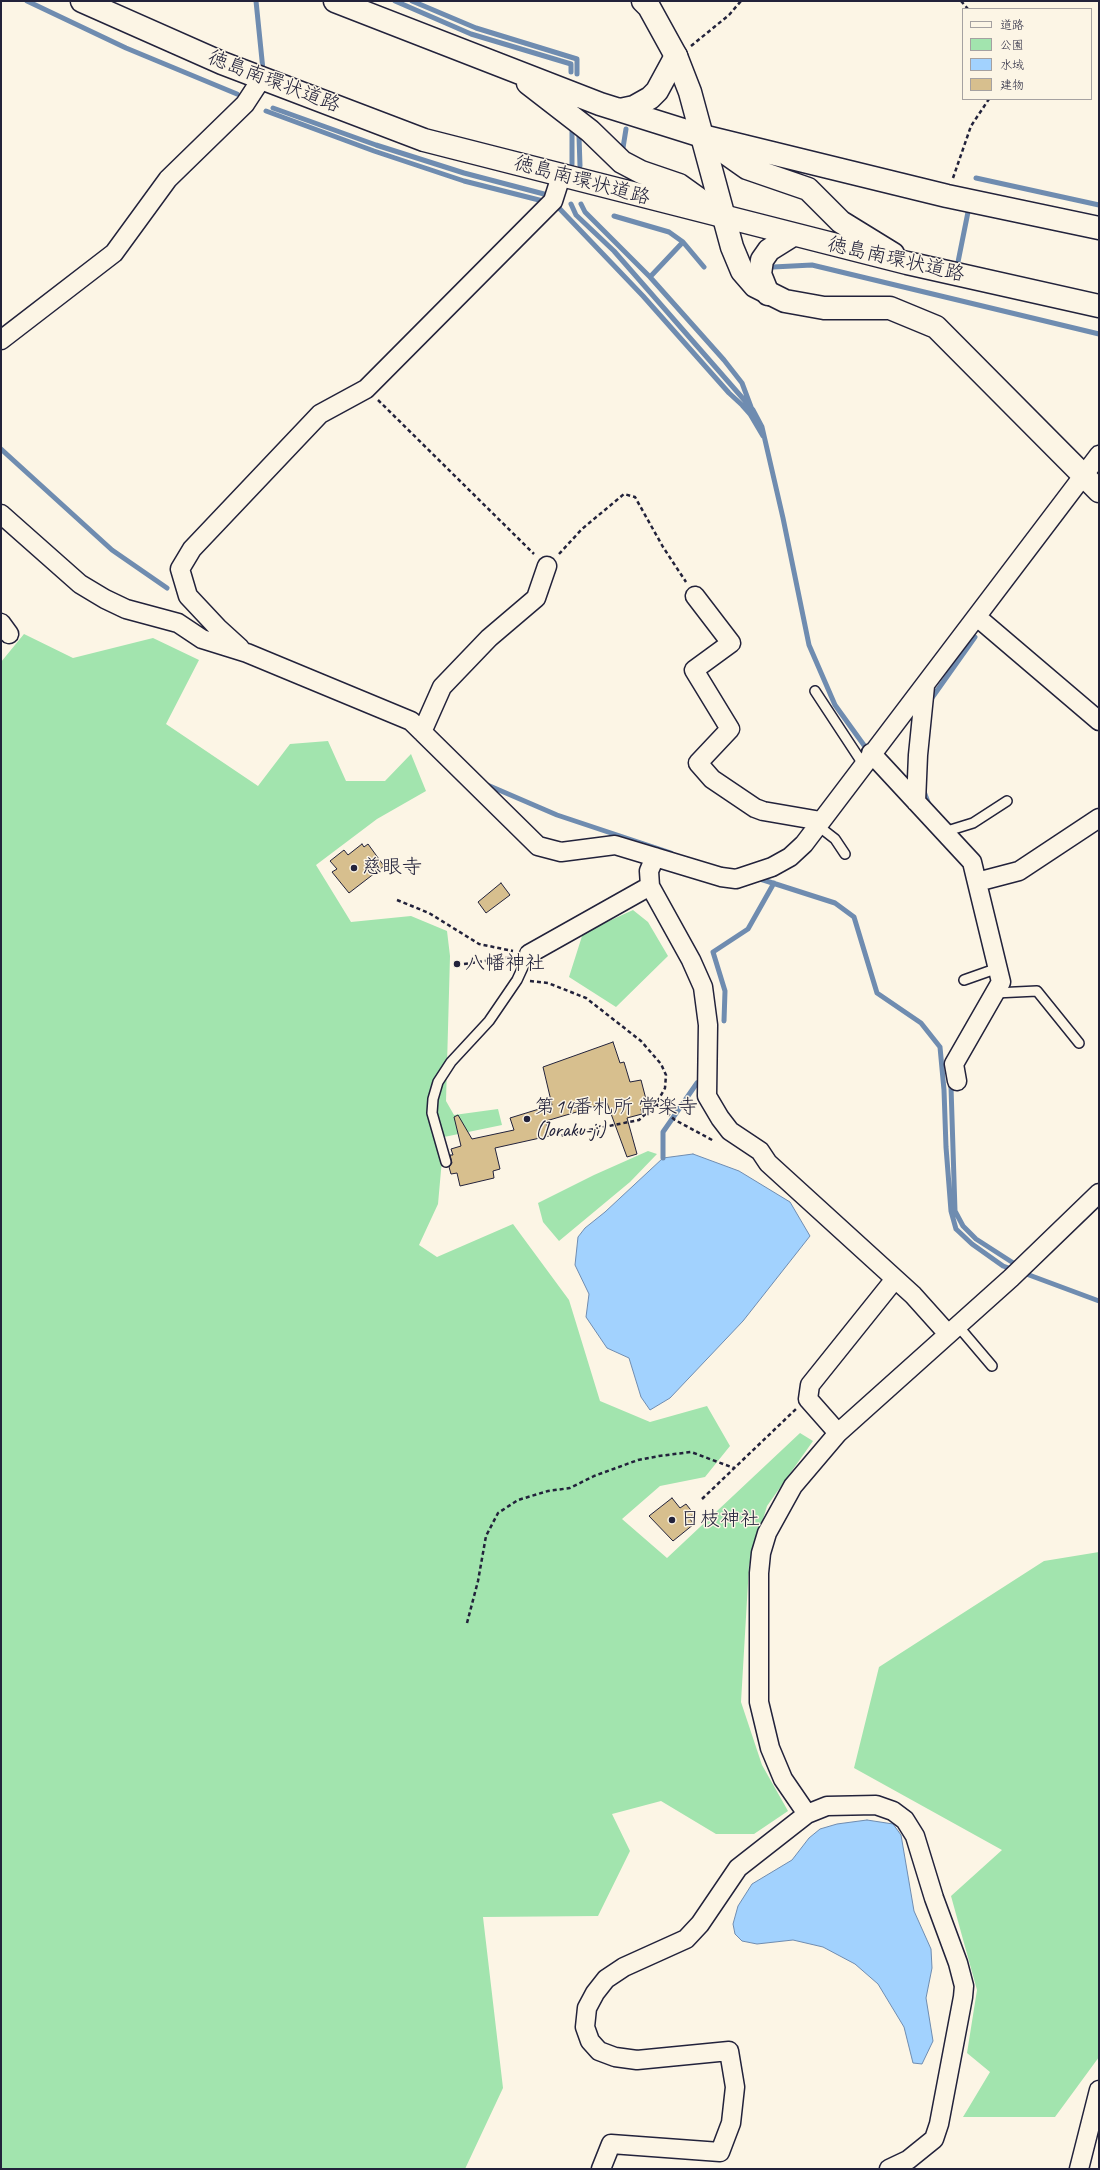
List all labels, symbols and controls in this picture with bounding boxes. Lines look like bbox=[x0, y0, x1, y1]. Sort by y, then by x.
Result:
legend bbox=[962, 8, 1092, 100]
text: 道路 bbox=[1000, 17, 1024, 33]
text: 公園 bbox=[1000, 37, 1024, 53]
street label: 徳島南環状道路 bbox=[204, 46, 344, 118]
text: 水域 bbox=[1000, 57, 1024, 73]
text: 建物 bbox=[1000, 77, 1024, 93]
street label: 徳島南環状道路 bbox=[511, 151, 653, 211]
street label: 徳島南環状道路 bbox=[825, 233, 967, 287]
place label: 慈眼寺 bbox=[362, 856, 422, 880]
marker: 慈眼寺 bbox=[349, 863, 359, 873]
place label: 八幡神社 bbox=[465, 952, 545, 976]
marker: 八幡神社 bbox=[452, 959, 462, 969]
place label: 第14番札所 常楽寺 (Joraku-ji) bbox=[535, 1096, 698, 1143]
marker: 第14番札所 常楽寺 (Joraku-ji) bbox=[522, 1114, 532, 1124]
place label: 日枝神社 bbox=[680, 1508, 760, 1532]
marker: 日枝神社 bbox=[667, 1515, 677, 1525]

